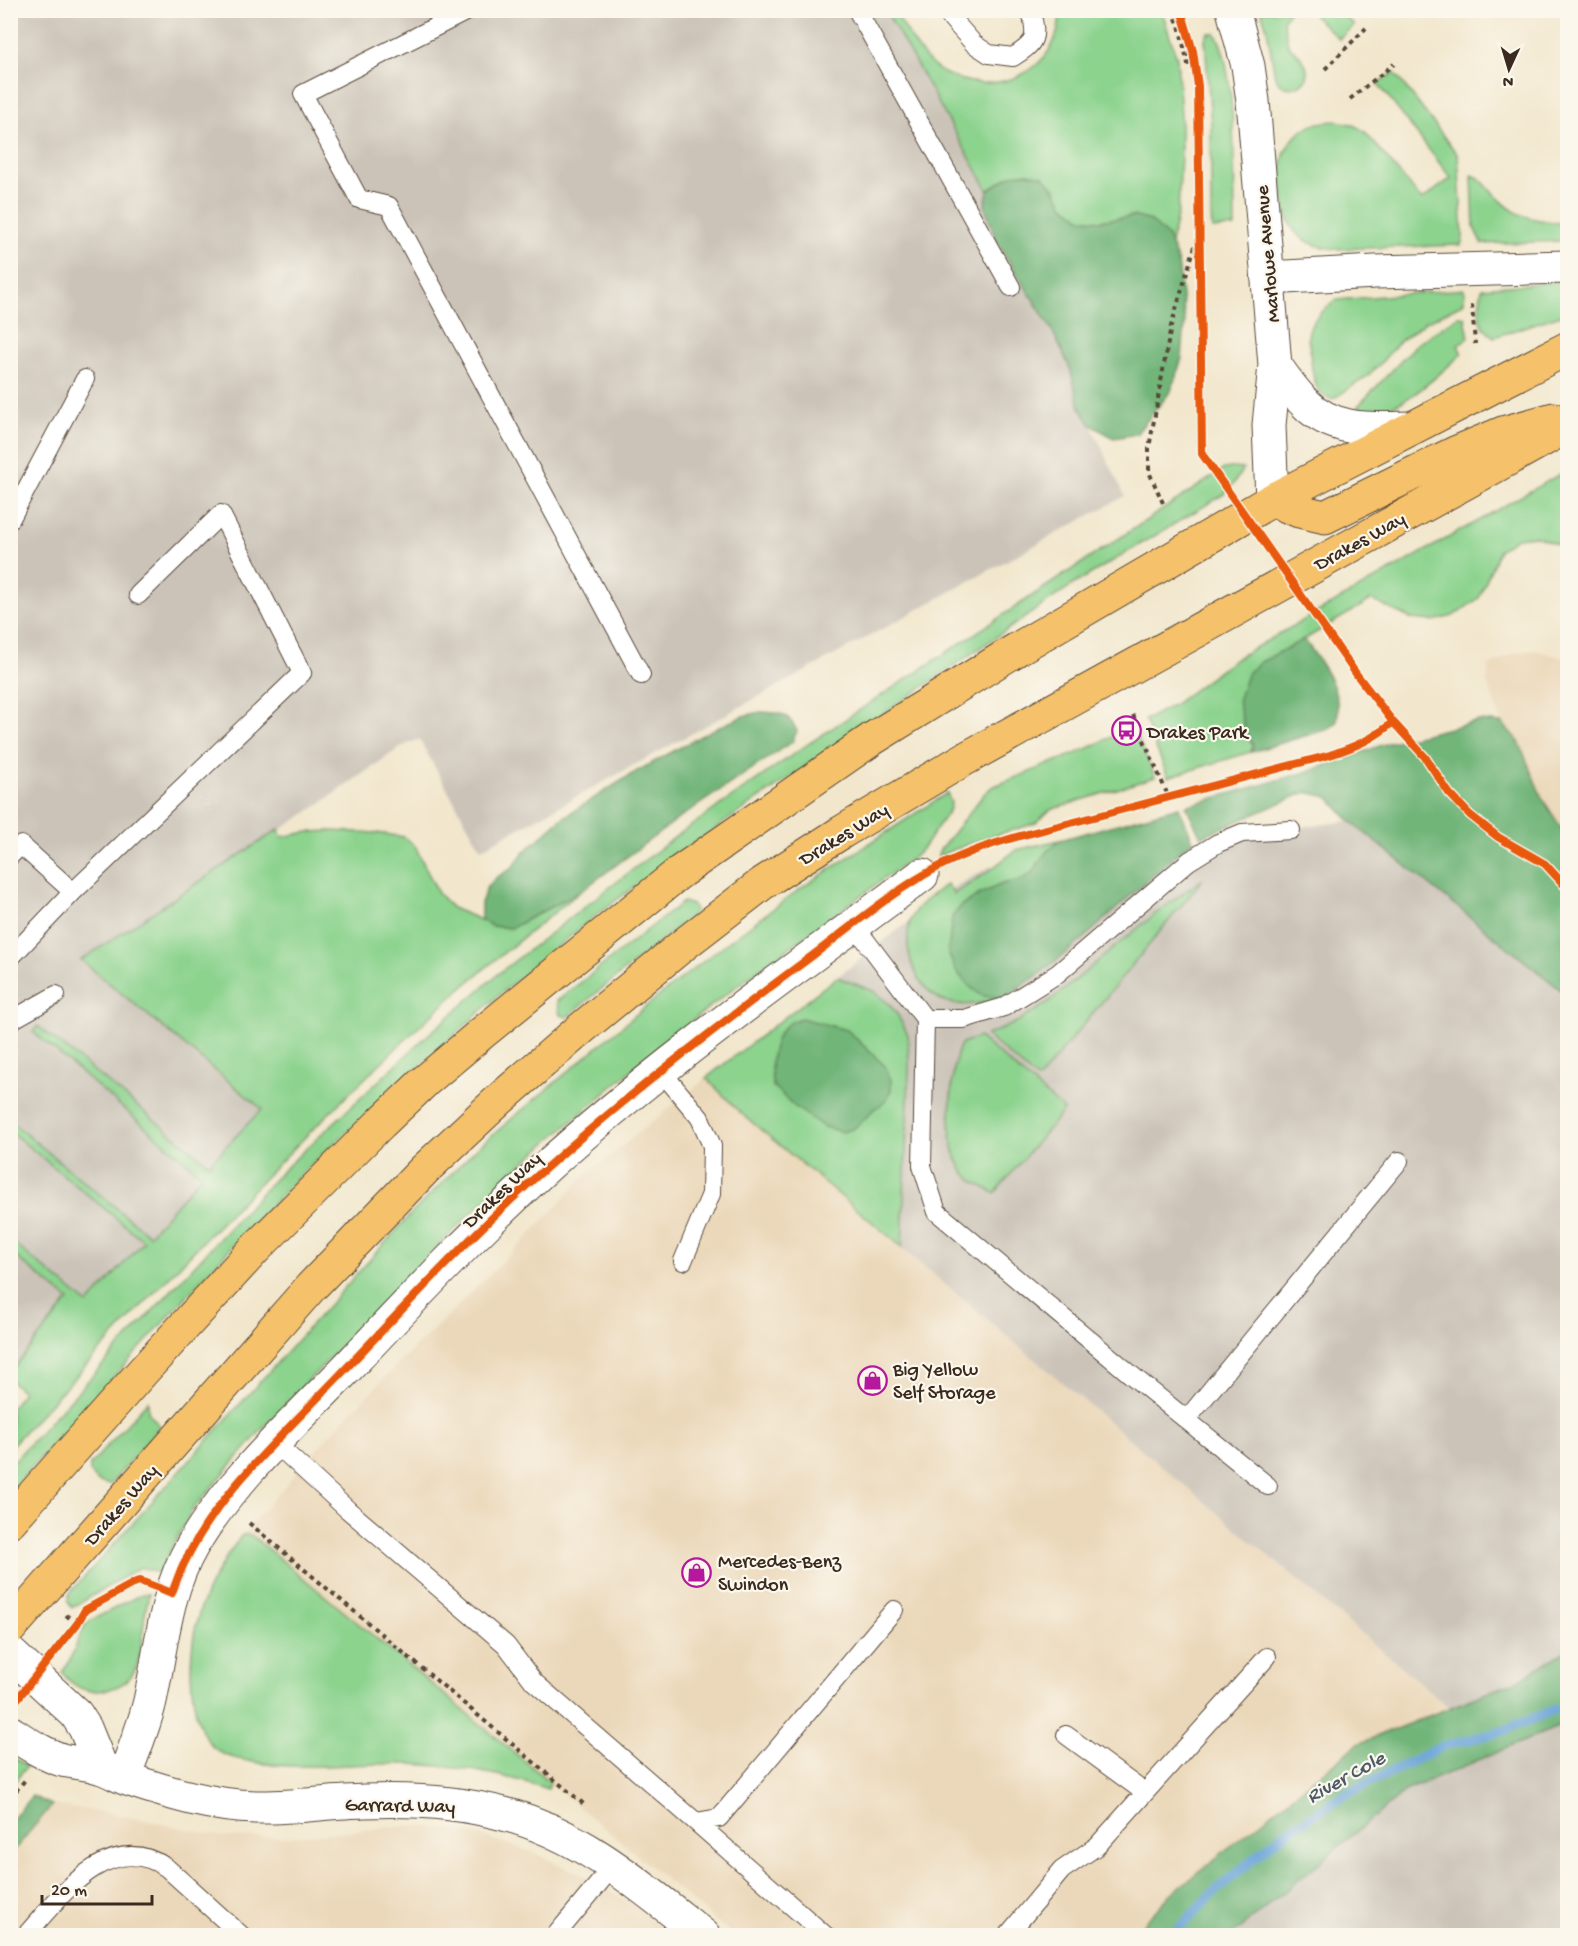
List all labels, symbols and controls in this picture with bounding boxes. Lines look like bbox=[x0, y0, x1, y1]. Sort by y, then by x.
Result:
north arrow bbox=[1479, 39, 1539, 99]
text: N bbox=[1502, 71, 1514, 90]
street label: Marlowe Avenue bbox=[1252, 184, 1287, 323]
street label: Drakes Way bbox=[1309, 509, 1410, 578]
bus stop icon: Drakes Park bbox=[1110, 715, 1142, 747]
place label: Drakes Park bbox=[1145, 723, 1250, 746]
street label: Drakes Way bbox=[794, 800, 894, 873]
street label: Drakes Way bbox=[458, 1148, 548, 1236]
place label: Big Yellow Self Storage bbox=[892, 1360, 996, 1406]
shop icon: Big Yellow Self Storage bbox=[856, 1364, 888, 1396]
street label: Drakes Way bbox=[80, 1461, 164, 1553]
place label: Mercedes-Benz Swindon bbox=[718, 1552, 842, 1598]
shop icon: Mercedes-Benz Swindon bbox=[681, 1556, 713, 1588]
water label: River Cole bbox=[1303, 1747, 1391, 1811]
street label: Garrard Way bbox=[345, 1795, 456, 1820]
scale bar bbox=[42, 1868, 152, 1906]
text: 20 m bbox=[51, 1881, 87, 1902]

